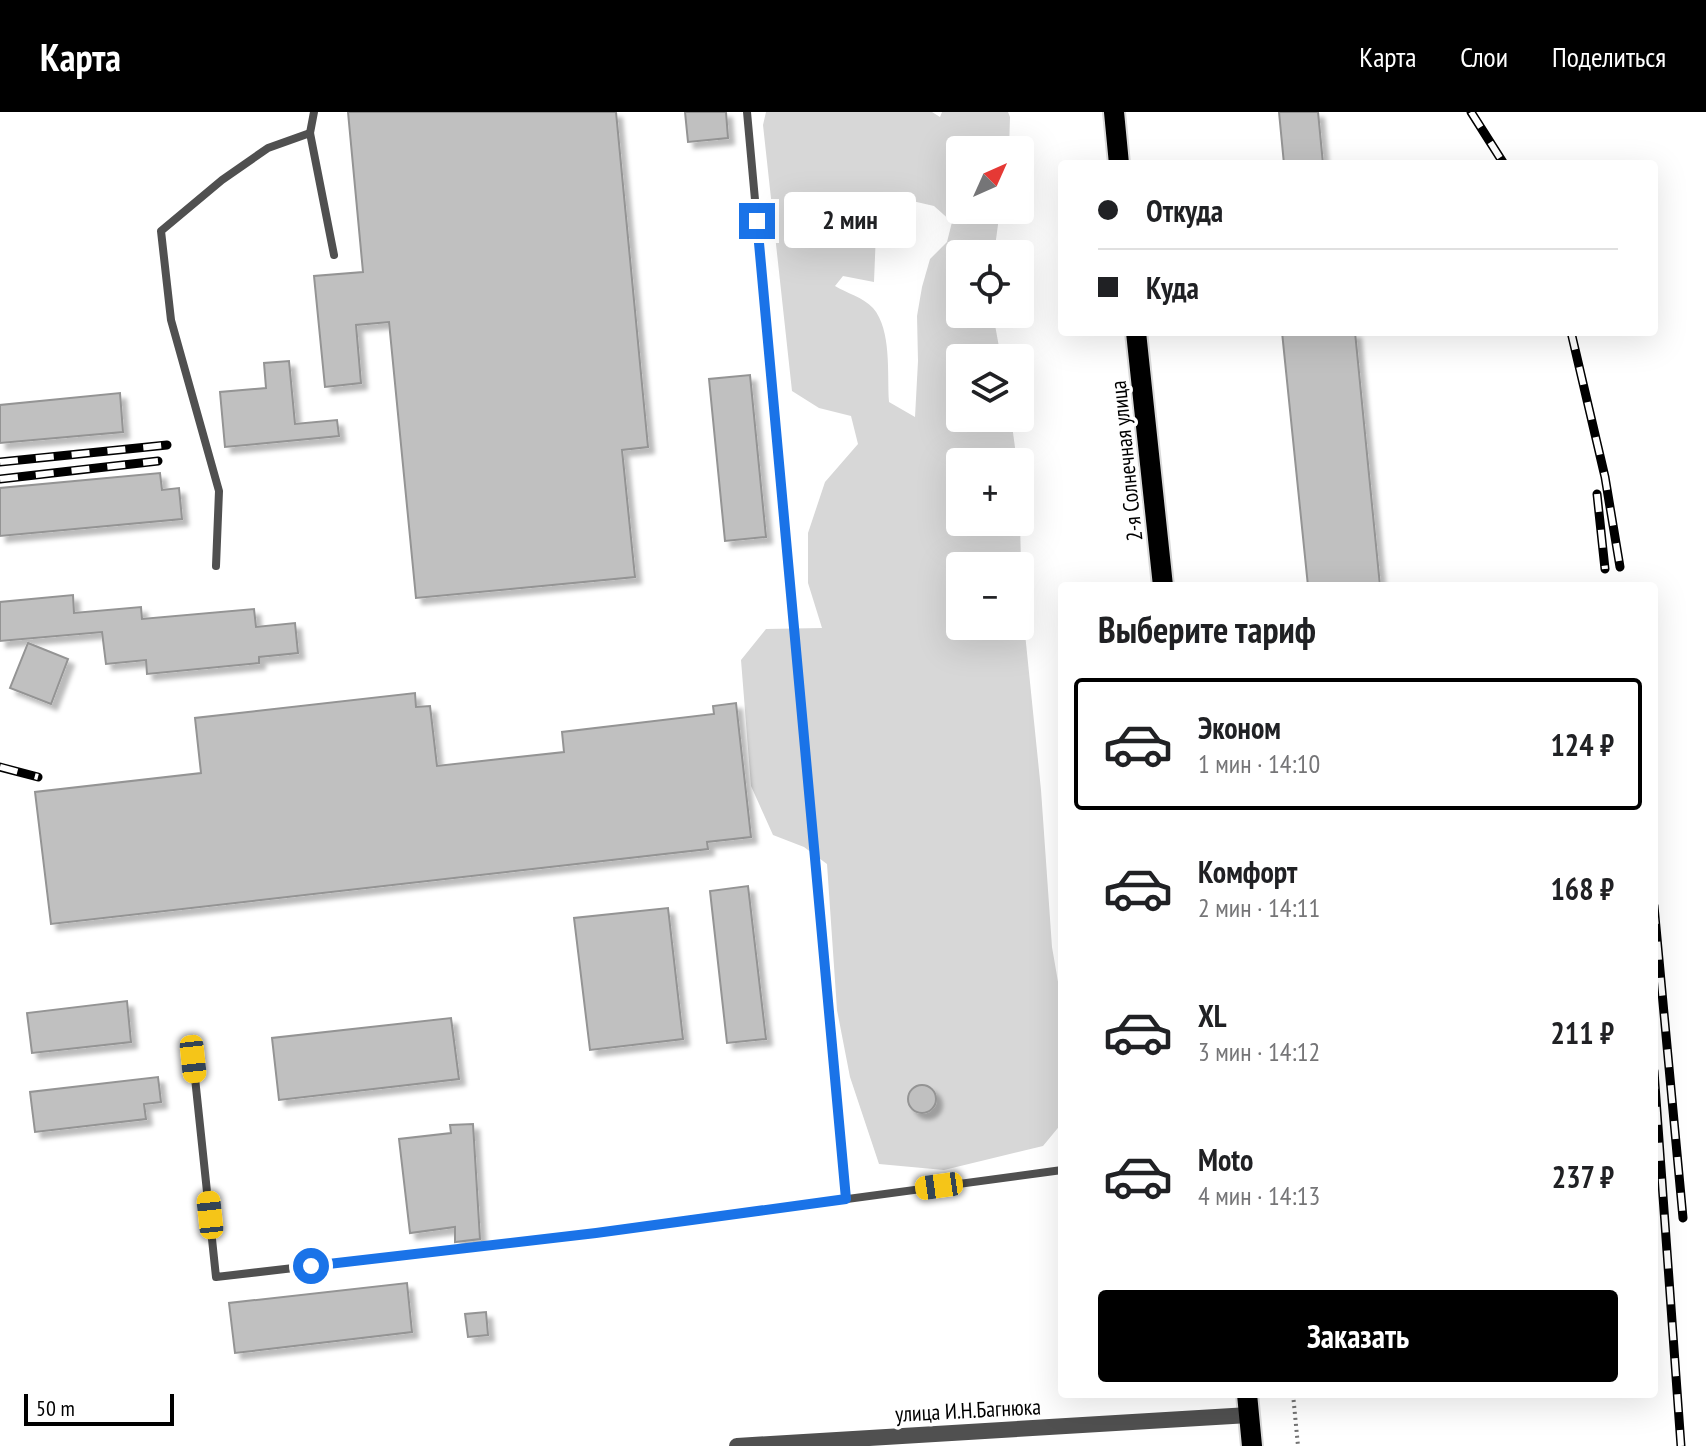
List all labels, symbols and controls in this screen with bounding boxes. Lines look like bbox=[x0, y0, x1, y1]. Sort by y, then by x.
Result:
text: Карта bbox=[40, 32, 121, 81]
text: Карта bbox=[1359, 38, 1416, 75]
text: Слои bbox=[1460, 38, 1508, 75]
text: Поделиться bbox=[1552, 38, 1666, 75]
north arrow bbox=[946, 136, 1034, 224]
map controls bbox=[946, 136, 1034, 640]
text: Откуда bbox=[1146, 191, 1223, 230]
callout: 2 мин bbox=[785, 193, 917, 249]
route end bbox=[739, 203, 775, 239]
text: 2 мин bbox=[822, 203, 878, 236]
button: locate bbox=[946, 240, 1034, 328]
text: Куда bbox=[1146, 268, 1199, 307]
button: layers bbox=[946, 344, 1034, 432]
street label: 2-я Солнечная улица bbox=[1104, 379, 1148, 543]
button: + bbox=[946, 448, 1034, 536]
button: − bbox=[946, 552, 1034, 640]
text: Выберите тариф bbox=[1098, 606, 1316, 653]
icon: car bbox=[1102, 708, 1174, 780]
text: Эконом bbox=[1198, 708, 1281, 747]
text: 124 ₽ bbox=[1550, 725, 1614, 764]
text: 1 мин · 14:10 bbox=[1198, 747, 1320, 780]
icon: car bbox=[1102, 852, 1174, 924]
text: Комфорт bbox=[1198, 852, 1297, 891]
text: 168 ₽ bbox=[1550, 869, 1614, 908]
text: 2 мин · 14:11 bbox=[1198, 891, 1320, 924]
icon: car bbox=[1102, 996, 1174, 1068]
text: XL bbox=[1198, 996, 1227, 1035]
text: 211 ₽ bbox=[1550, 1013, 1614, 1052]
car bbox=[179, 1034, 207, 1084]
text: 3 мин · 14:12 bbox=[1198, 1035, 1320, 1068]
icon: car bbox=[1102, 1140, 1174, 1212]
text: Moto bbox=[1198, 1140, 1253, 1179]
text: 237 ₽ bbox=[1552, 1157, 1614, 1196]
car bbox=[914, 1171, 964, 1201]
text: 4 мин · 14:13 bbox=[1198, 1179, 1320, 1212]
car bbox=[196, 1190, 224, 1240]
route start bbox=[293, 1248, 329, 1284]
button: Заказать bbox=[1098, 1290, 1618, 1382]
scale bar bbox=[24, 1390, 174, 1426]
street label: улица И.Н.Багнюка bbox=[894, 1392, 1042, 1428]
text: 50 m bbox=[36, 1394, 75, 1422]

